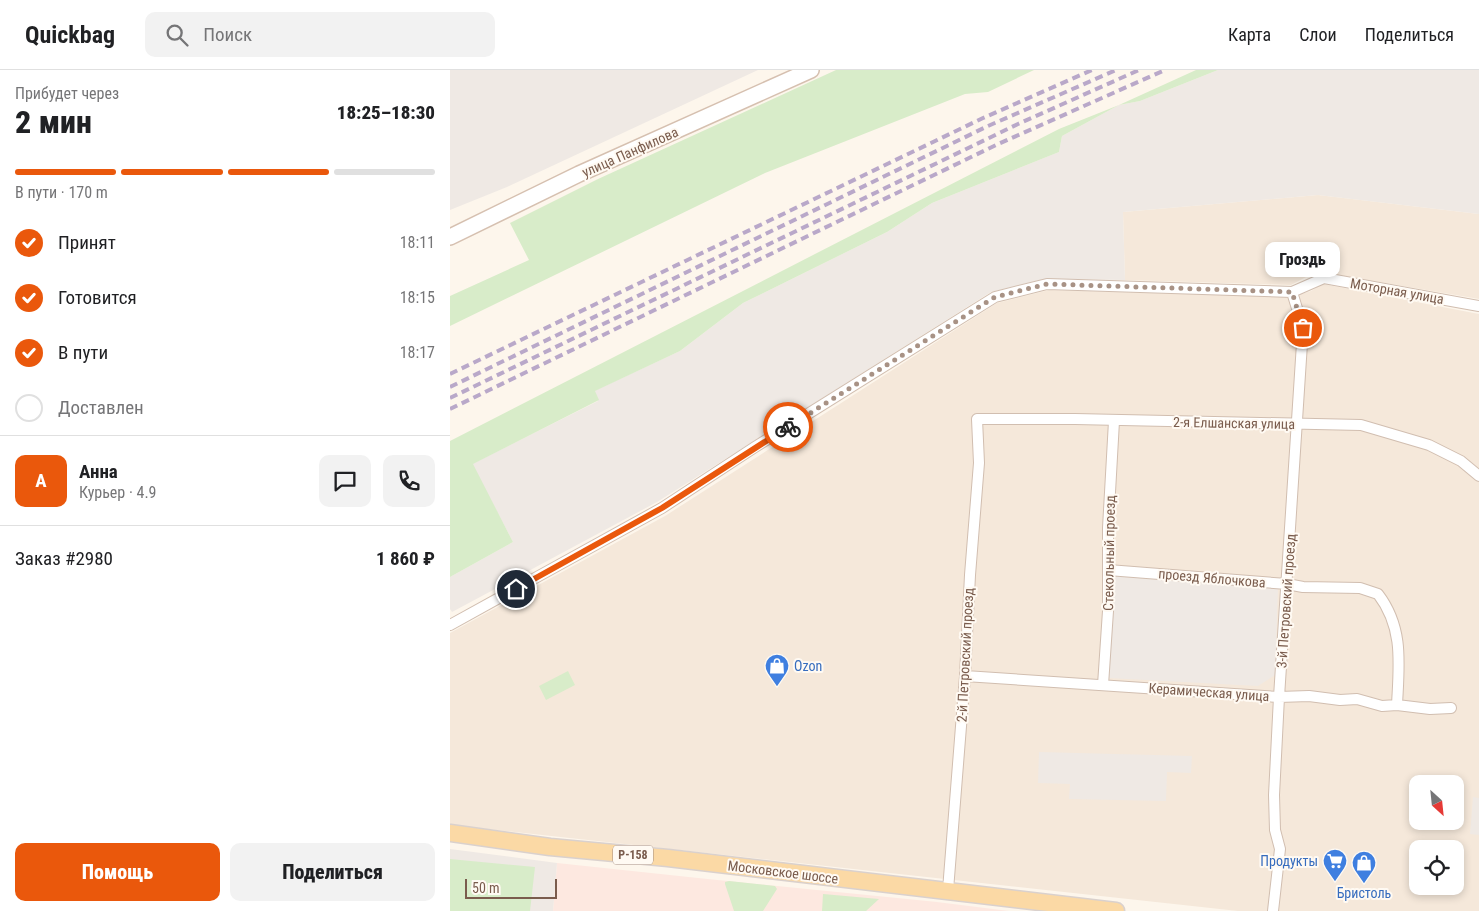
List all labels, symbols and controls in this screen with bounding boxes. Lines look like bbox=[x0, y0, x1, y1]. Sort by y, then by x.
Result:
search box bbox=[145, 12, 495, 57]
text: Quickbag bbox=[25, 21, 115, 49]
icon: search bbox=[163, 21, 191, 49]
text: Поиск bbox=[203, 23, 252, 46]
text: Карта bbox=[1228, 24, 1271, 45]
text: Слои bbox=[1299, 24, 1337, 45]
text: Поделиться bbox=[1365, 24, 1454, 45]
text: Прибудет через bbox=[15, 84, 119, 103]
text: 18:25–18:30 bbox=[337, 101, 435, 124]
text: 2 мин bbox=[15, 103, 92, 141]
street label: улица Панфилова bbox=[579, 124, 681, 180]
text: В пути · 170 m bbox=[15, 183, 108, 202]
icon: check bbox=[15, 229, 43, 257]
text: Принят bbox=[58, 231, 116, 254]
text: 18:11 bbox=[400, 233, 435, 252]
callout: Гроздь bbox=[1266, 243, 1340, 278]
text: Гроздь bbox=[1279, 250, 1326, 269]
street label: Моторная улица bbox=[1349, 275, 1445, 307]
icon: check bbox=[15, 284, 43, 312]
text: Готовится bbox=[58, 286, 137, 309]
text: 18:15 bbox=[400, 288, 435, 307]
pin bbox=[1282, 307, 1324, 349]
icon: bag bbox=[1289, 314, 1317, 342]
icon: check bbox=[15, 339, 43, 367]
text: В пути bbox=[58, 341, 108, 364]
text: 18:17 bbox=[400, 343, 435, 362]
text: Доставлен bbox=[58, 396, 144, 419]
courier bbox=[763, 402, 813, 452]
icon: bike bbox=[774, 413, 802, 441]
street label: 2-я Елшанская улица bbox=[1173, 414, 1295, 432]
button: chat bbox=[319, 455, 371, 507]
button: phone bbox=[383, 455, 435, 507]
text: Анна bbox=[79, 460, 118, 483]
text: А bbox=[35, 469, 47, 492]
text: Курьер · 4.9 bbox=[79, 483, 157, 502]
street label: Стекольный проезд bbox=[1100, 495, 1118, 611]
street label: 3-й Петровский проезд bbox=[1273, 533, 1299, 669]
text: Заказ #2980 bbox=[15, 547, 113, 570]
text: 1 860 ₽ bbox=[376, 547, 435, 570]
street label: проезд Яблочкова bbox=[1158, 565, 1266, 591]
pin bbox=[495, 568, 537, 610]
icon: home bbox=[502, 575, 530, 603]
street label: 2-й Петровский проезд bbox=[953, 587, 977, 723]
shop icon: Ozon bbox=[764, 653, 790, 687]
place label: Ozon bbox=[794, 658, 822, 674]
street label: Керамическая улица bbox=[1148, 680, 1270, 704]
north arrow bbox=[1409, 775, 1464, 830]
map controls bbox=[1409, 775, 1464, 895]
button: locate bbox=[1409, 840, 1464, 895]
button: Помощь bbox=[15, 843, 220, 901]
button: Поделиться bbox=[230, 843, 435, 901]
road number: Р-158 bbox=[613, 846, 653, 864]
supermarket icon: Продукты bbox=[1322, 848, 1348, 882]
shop icon: Бристоль bbox=[1351, 850, 1377, 884]
place label: Продукты bbox=[1260, 853, 1318, 869]
street label: Московское шоссе bbox=[727, 857, 839, 887]
scale bar bbox=[465, 876, 558, 899]
text: 50 m bbox=[472, 880, 500, 896]
place label: Бристоль bbox=[1337, 885, 1392, 901]

